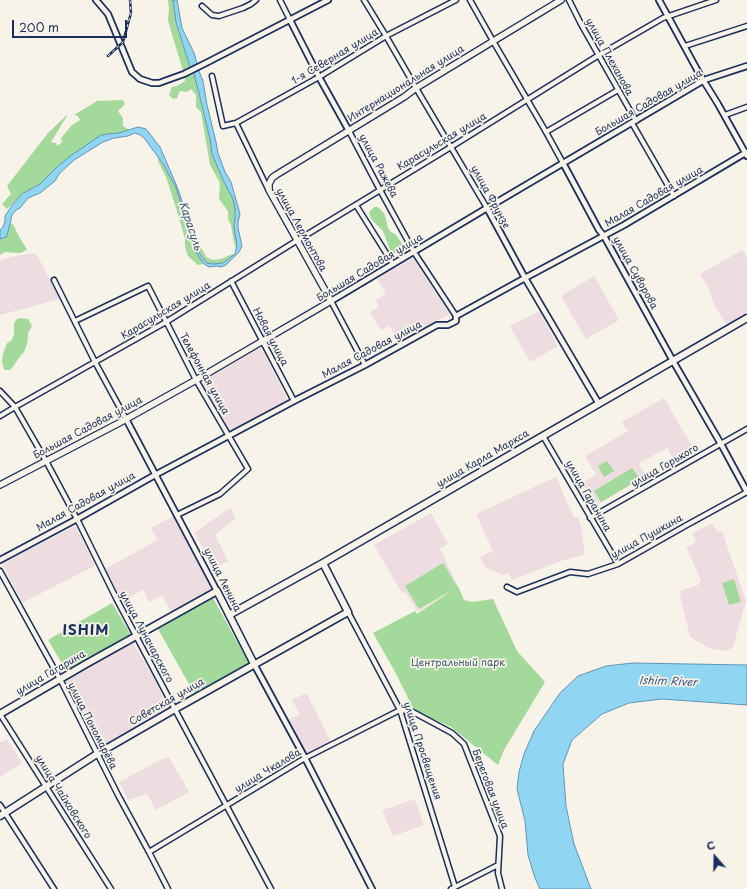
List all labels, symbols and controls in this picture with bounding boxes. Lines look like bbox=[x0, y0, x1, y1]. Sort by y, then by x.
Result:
scale bar bbox=[14, 12, 129, 38]
street label: улица Плеханова bbox=[583, 16, 635, 98]
text: 200 m bbox=[19, 18, 59, 36]
street label: 1-я Северная улица bbox=[289, 26, 381, 88]
street label: Интернациональная улица bbox=[346, 43, 466, 125]
street label: Большая Садовая улица bbox=[593, 67, 705, 139]
street label: Карасульская улица bbox=[395, 111, 489, 173]
street label: улица Ражева bbox=[356, 132, 400, 200]
street label: улица Фрунзе bbox=[468, 164, 512, 230]
street label: Малая Садовая улица bbox=[603, 164, 705, 230]
street label: улица Лермонтова bbox=[273, 186, 329, 274]
water label: Карасуль bbox=[176, 200, 204, 252]
street label: Большая Садовая улица bbox=[315, 232, 425, 304]
street label: улица Суворова bbox=[610, 235, 660, 311]
street label: Карасульская улица bbox=[119, 280, 213, 342]
street label: Новая улица bbox=[250, 306, 290, 368]
street label: Малая Садовая улица bbox=[320, 319, 424, 381]
street label: Телефонная улица bbox=[177, 331, 231, 417]
street label: Большая Садовая улица bbox=[31, 394, 145, 462]
street label: улица Карла Маркса bbox=[435, 428, 531, 490]
street label: улица Горького bbox=[629, 442, 701, 490]
street label: улица Гаранина bbox=[563, 458, 613, 534]
street label: Малая Садовая улица bbox=[34, 470, 138, 534]
street label: улица Пушкина bbox=[609, 512, 685, 562]
street label: улица Ленина bbox=[201, 546, 243, 614]
street label: улица Луначарского bbox=[117, 589, 175, 685]
district label: ISHIM bbox=[62, 623, 110, 639]
street label: улица Гагарина bbox=[14, 648, 88, 698]
park label: Центральный парк bbox=[411, 657, 505, 669]
water label: Ishim River bbox=[639, 674, 697, 690]
street label: Советская улица bbox=[127, 676, 207, 728]
street label: улица Пономарёва bbox=[65, 681, 119, 771]
street label: улица Просвещения bbox=[400, 700, 444, 802]
street label: улица Чкалова bbox=[233, 747, 303, 795]
street label: Береговая улица bbox=[469, 748, 511, 830]
street label: улица Чайковского bbox=[32, 753, 94, 841]
text: С bbox=[704, 836, 718, 855]
north arrow bbox=[695, 837, 735, 877]

